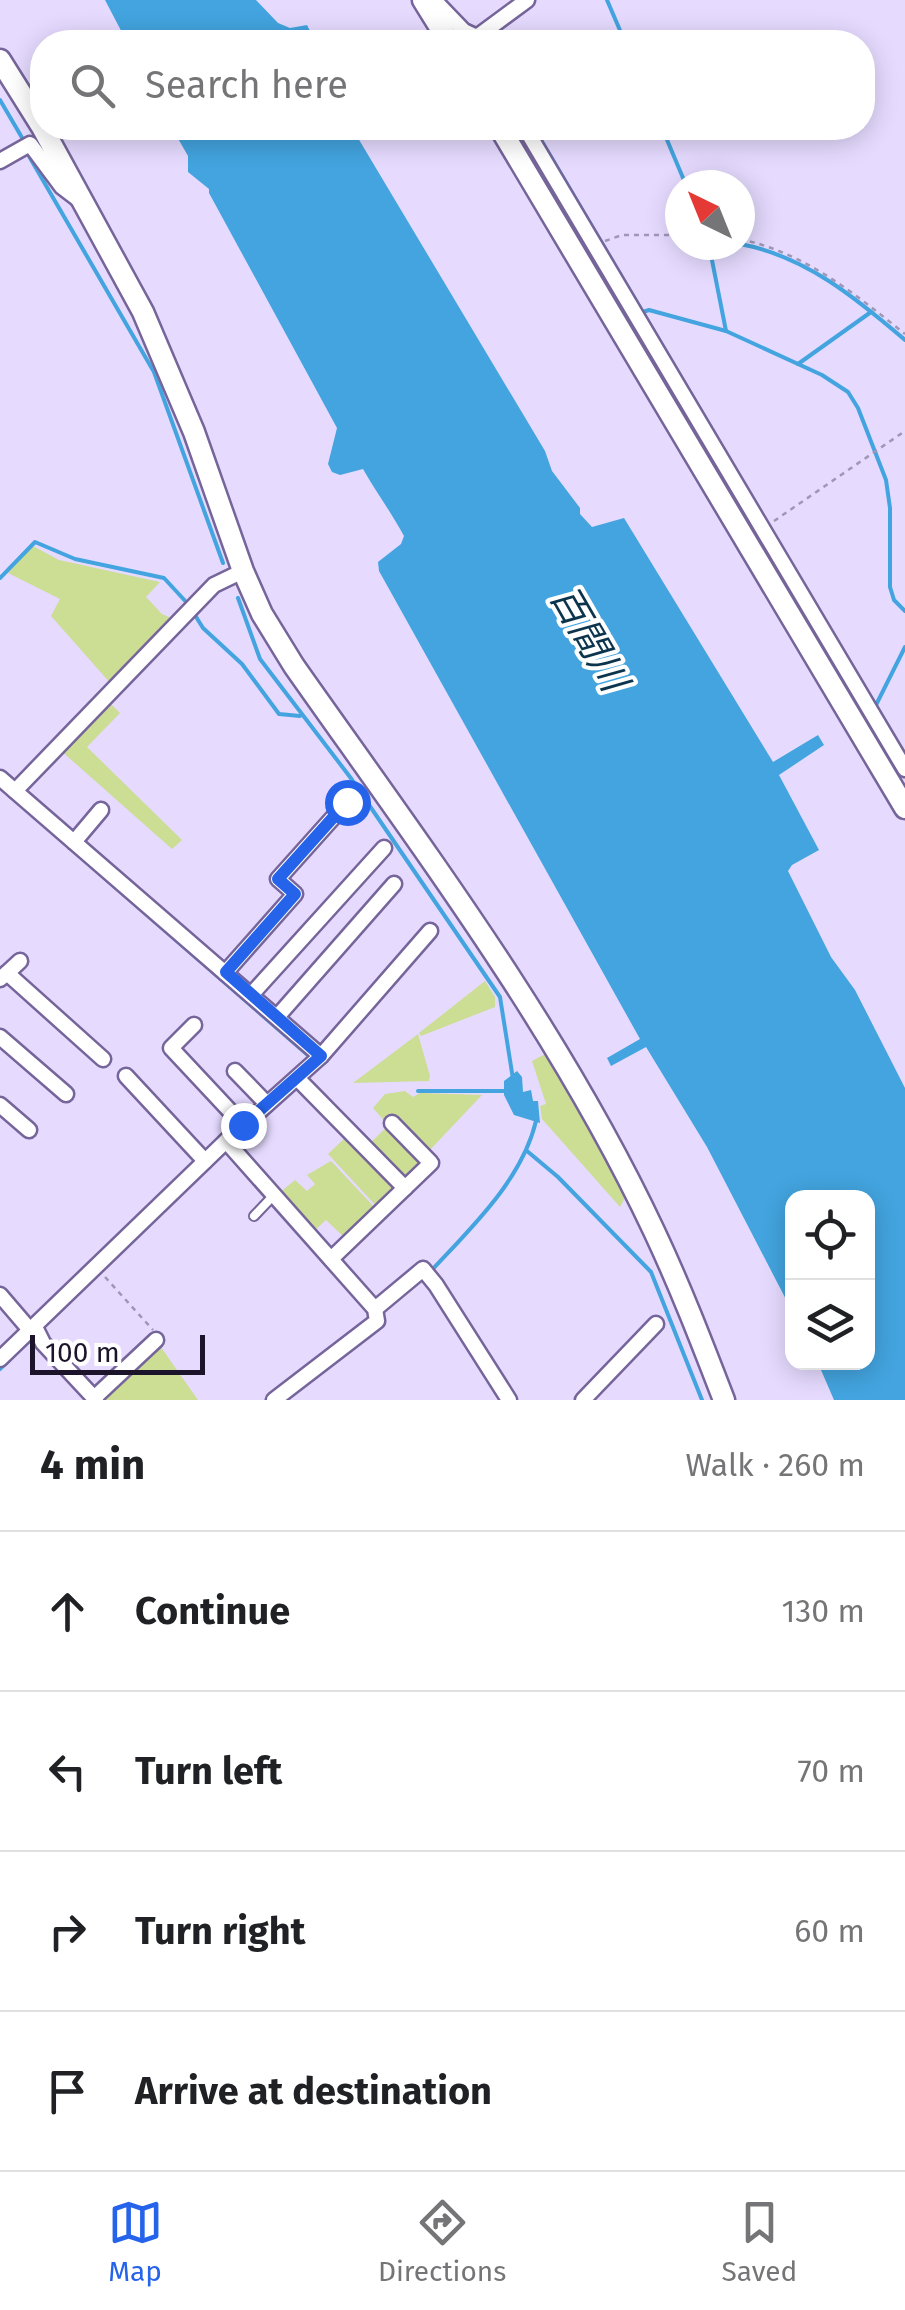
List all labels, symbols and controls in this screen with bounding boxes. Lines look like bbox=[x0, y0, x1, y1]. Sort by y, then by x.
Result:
search box bbox=[30, 30, 875, 140]
icon: search bbox=[65, 58, 120, 113]
text: Search here bbox=[145, 62, 348, 108]
north arrow bbox=[665, 170, 755, 260]
water label: 百間川 bbox=[541, 577, 639, 702]
route start bbox=[325, 780, 371, 826]
route end bbox=[221, 1103, 267, 1149]
map controls bbox=[785, 1190, 875, 1370]
button: locate bbox=[785, 1190, 875, 1280]
button: layers bbox=[785, 1280, 875, 1370]
scale bar bbox=[30, 1330, 205, 1374]
text: 100 m bbox=[45, 1336, 120, 1369]
text: 4 min bbox=[40, 1440, 145, 1490]
text: Walk · 260 m bbox=[685, 1446, 865, 1484]
icon: ahead bbox=[40, 1584, 95, 1639]
text: Continue bbox=[135, 1588, 290, 1634]
text: 130 m bbox=[781, 1592, 865, 1630]
icon: left bbox=[40, 1744, 95, 1799]
text: Turn left bbox=[135, 1748, 282, 1794]
text: 70 m bbox=[797, 1752, 865, 1790]
icon: right bbox=[40, 1904, 95, 1959]
text: Turn right bbox=[135, 1908, 305, 1954]
text: 60 m bbox=[794, 1912, 865, 1950]
icon: arrive bbox=[40, 2064, 95, 2119]
text: Arrive at destination bbox=[135, 2068, 492, 2114]
tab: Map bbox=[108, 2195, 163, 2288]
tab: Directions bbox=[378, 2195, 506, 2288]
tab: Saved bbox=[722, 2195, 797, 2288]

